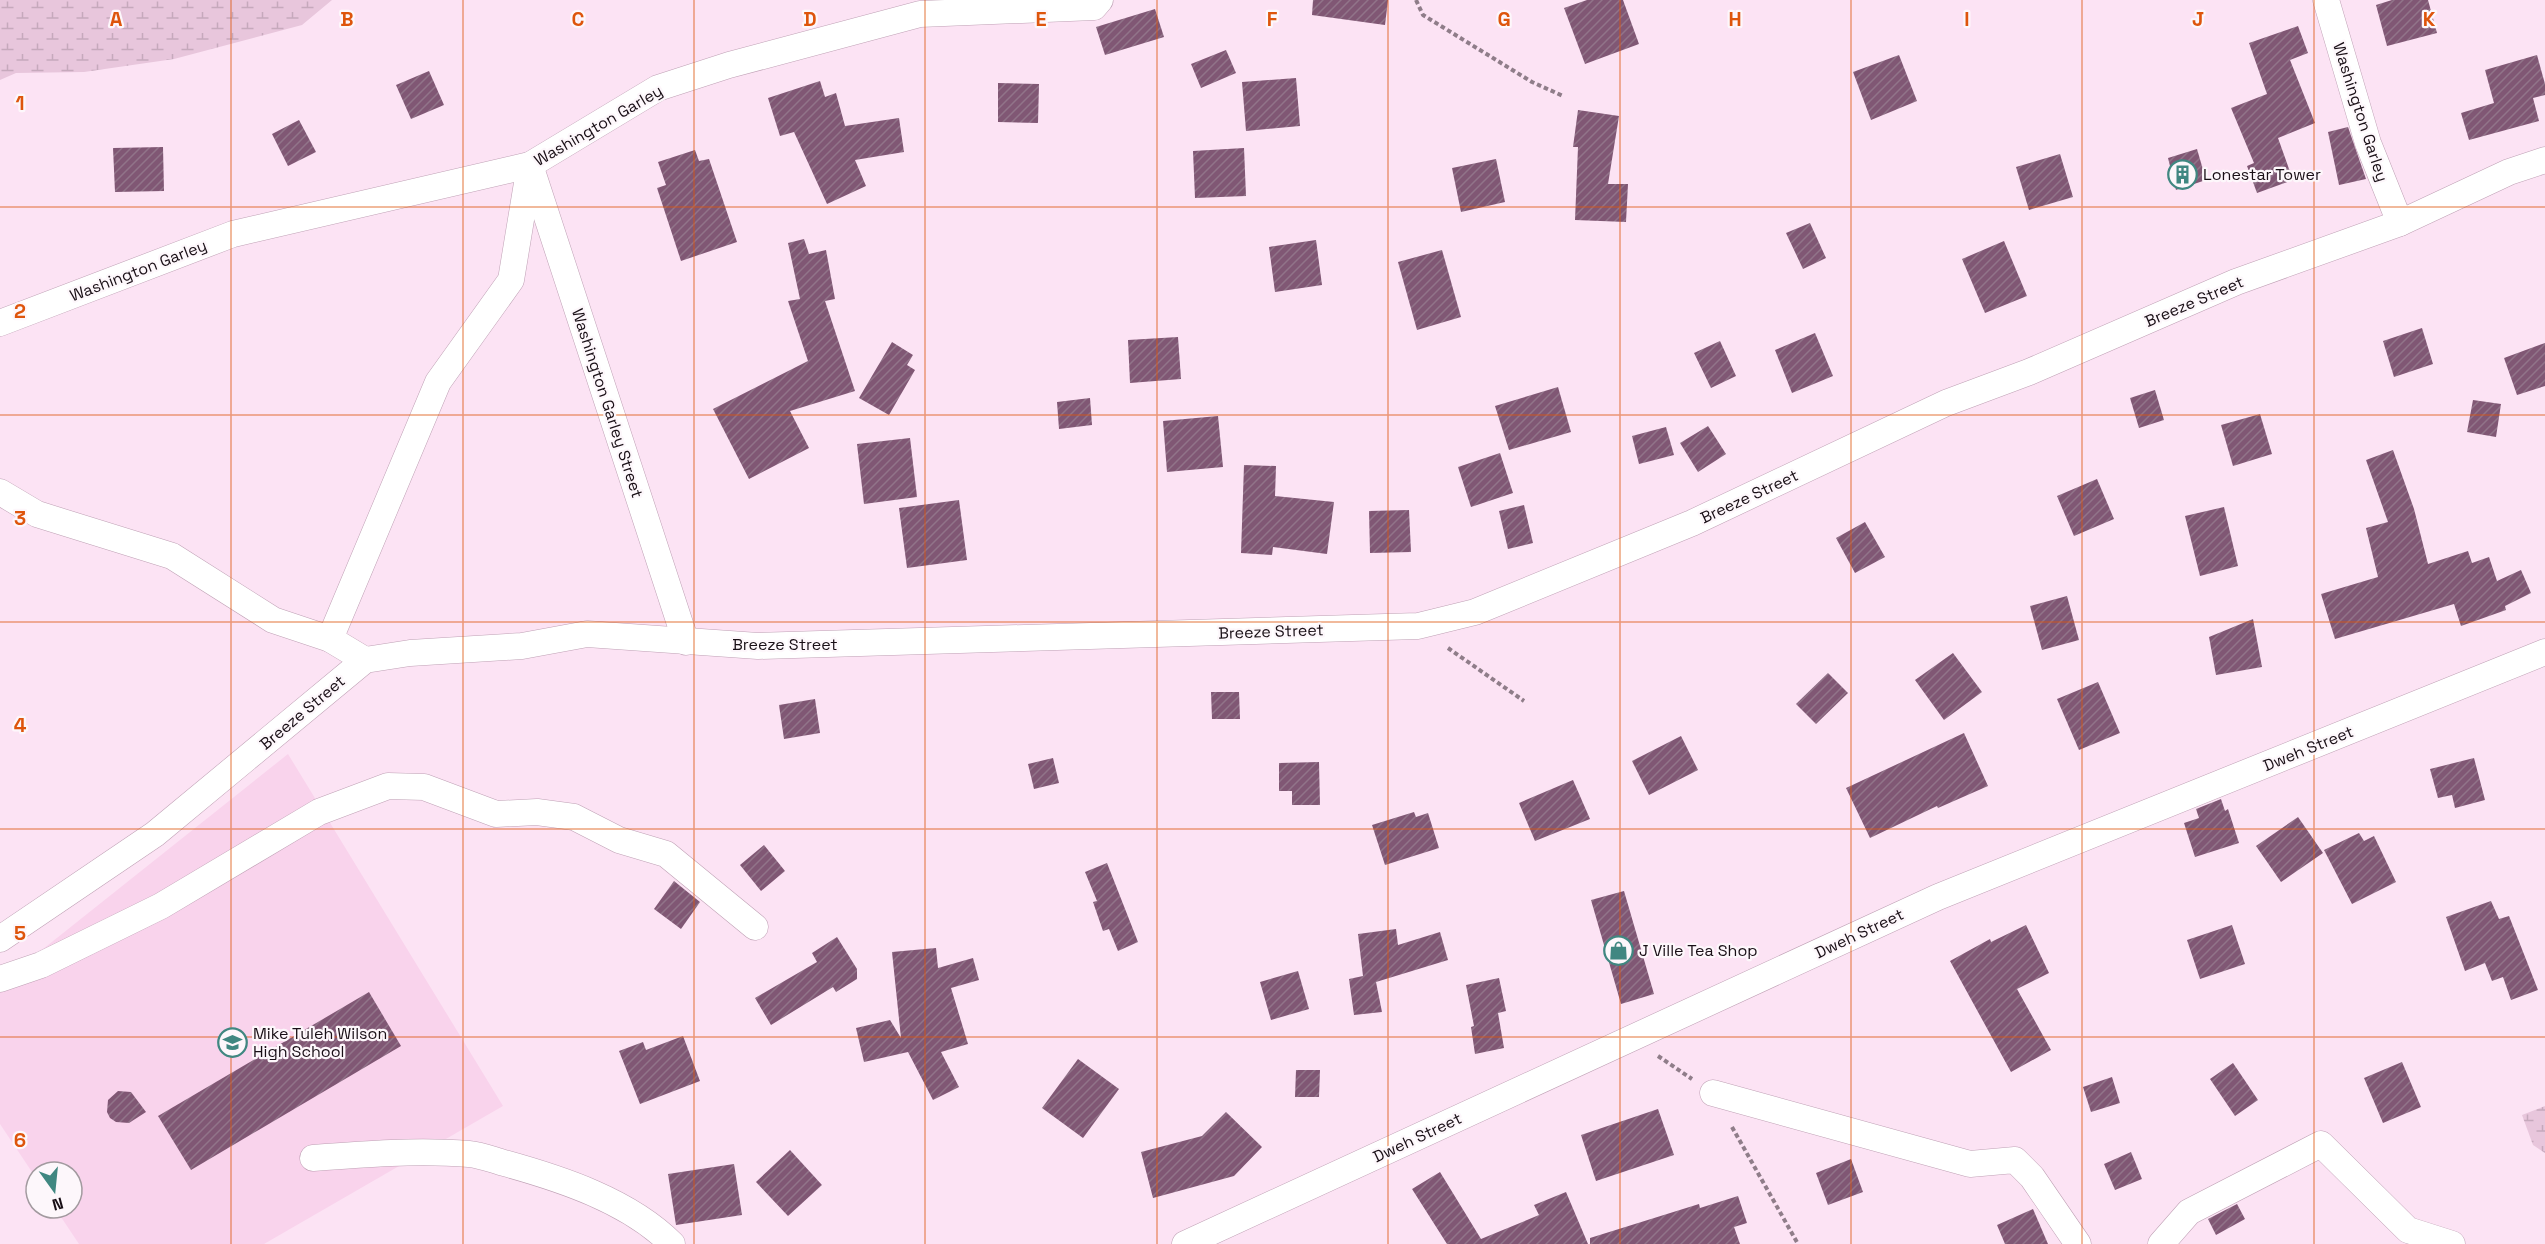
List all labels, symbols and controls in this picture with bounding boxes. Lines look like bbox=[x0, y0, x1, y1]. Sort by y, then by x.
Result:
text: A bbox=[110, 6, 123, 32]
text: B bbox=[340, 6, 354, 32]
text: C bbox=[572, 6, 585, 32]
text: D bbox=[803, 6, 817, 32]
text: E bbox=[1035, 6, 1047, 32]
text: F bbox=[1267, 6, 1278, 32]
text: G bbox=[1497, 6, 1511, 32]
text: H bbox=[1728, 6, 1742, 32]
text: I bbox=[1964, 6, 1970, 32]
text: J bbox=[2192, 6, 2204, 32]
text: K bbox=[2423, 6, 2436, 32]
street label: Washington Garley bbox=[2328, 40, 2393, 184]
street label: Washington Garley bbox=[530, 80, 666, 171]
text: 1 bbox=[15, 90, 25, 116]
building icon: Lonestar Tower bbox=[2166, 158, 2198, 190]
place label: Lonestar Tower bbox=[2203, 164, 2321, 185]
street label: Washington Garley bbox=[67, 235, 210, 306]
street label: Breeze Street bbox=[2142, 271, 2247, 332]
text: 2 bbox=[14, 298, 26, 324]
street label: Washington Garley Street bbox=[567, 306, 648, 501]
street label: Breeze Street bbox=[1697, 465, 1801, 528]
text: 3 bbox=[14, 505, 26, 531]
street label: Breeze Street bbox=[1218, 619, 1324, 644]
street label: Breeze Street bbox=[732, 634, 838, 655]
street label: Breeze Street bbox=[255, 670, 349, 754]
text: 4 bbox=[14, 712, 27, 738]
street label: Dweh Street bbox=[2260, 721, 2356, 776]
street label: Dweh Street bbox=[1811, 904, 1907, 963]
text: 5 bbox=[14, 920, 26, 946]
shop icon: J Ville Tea Shop bbox=[1602, 934, 1634, 966]
place label: J Ville Tea Shop bbox=[1639, 940, 1758, 961]
place label: Mike Tuleh Wilson High School bbox=[253, 1023, 387, 1062]
school or university icon: Mike Tuleh Wilson High School bbox=[216, 1026, 248, 1058]
street label: Dweh Street bbox=[1369, 1108, 1465, 1167]
text: 6 bbox=[14, 1127, 26, 1153]
north arrow bbox=[24, 1160, 84, 1220]
text: N bbox=[50, 1192, 66, 1216]

